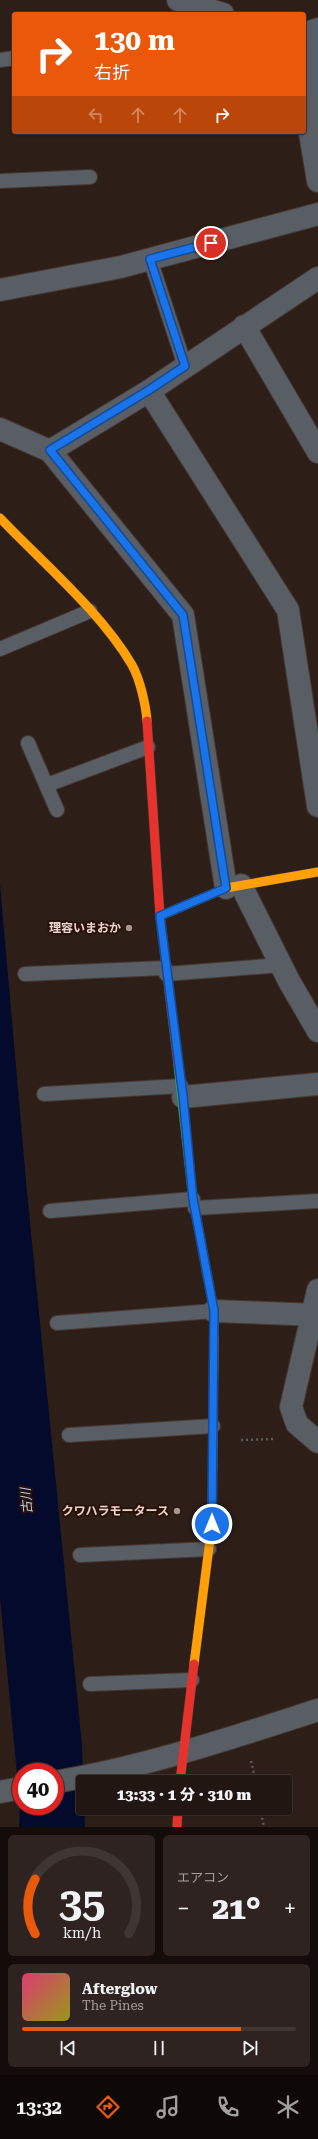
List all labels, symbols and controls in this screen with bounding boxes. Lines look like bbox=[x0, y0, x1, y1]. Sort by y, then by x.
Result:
text: 130 m bbox=[94, 24, 175, 57]
icon: right bbox=[28, 28, 80, 80]
text: 右折 bbox=[94, 62, 130, 83]
icon: left bbox=[85, 104, 107, 126]
icon: ahead bbox=[127, 104, 149, 126]
icon: ahead bbox=[169, 104, 191, 126]
icon: right bbox=[211, 104, 233, 126]
pin bbox=[194, 226, 228, 260]
icon: arrive bbox=[200, 232, 222, 254]
place label: 理容いまおか bbox=[49, 921, 121, 935]
marker: 理容いまおか bbox=[124, 923, 134, 933]
water label: 古川 bbox=[18, 1485, 35, 1515]
position arrow bbox=[191, 1503, 233, 1545]
place label: クワハラモータース bbox=[62, 1504, 169, 1518]
marker: クワハラモータース bbox=[172, 1506, 182, 1516]
speed limit sign: 40 bbox=[12, 1763, 64, 1815]
text: 13:33 · 1 分 · 310 m bbox=[117, 1786, 251, 1804]
text: エアコン bbox=[177, 1870, 229, 1885]
text: 35 bbox=[58, 1877, 105, 1926]
text: 21° bbox=[212, 1891, 261, 1926]
text: − bbox=[177, 1896, 189, 1921]
text: + bbox=[284, 1896, 296, 1921]
text: km/h bbox=[62, 1924, 101, 1940]
text: Afterglow bbox=[82, 1980, 157, 1998]
text: The Pines bbox=[82, 1998, 144, 2013]
icon: previous bbox=[57, 2037, 79, 2059]
icon: pause bbox=[148, 2037, 170, 2059]
icon: next bbox=[239, 2037, 261, 2059]
icon: directions bbox=[94, 2093, 122, 2121]
icon: music bbox=[154, 2093, 182, 2121]
icon: phone bbox=[214, 2093, 242, 2121]
icon: climate bbox=[274, 2093, 302, 2121]
text: 13:32 bbox=[16, 2097, 62, 2118]

